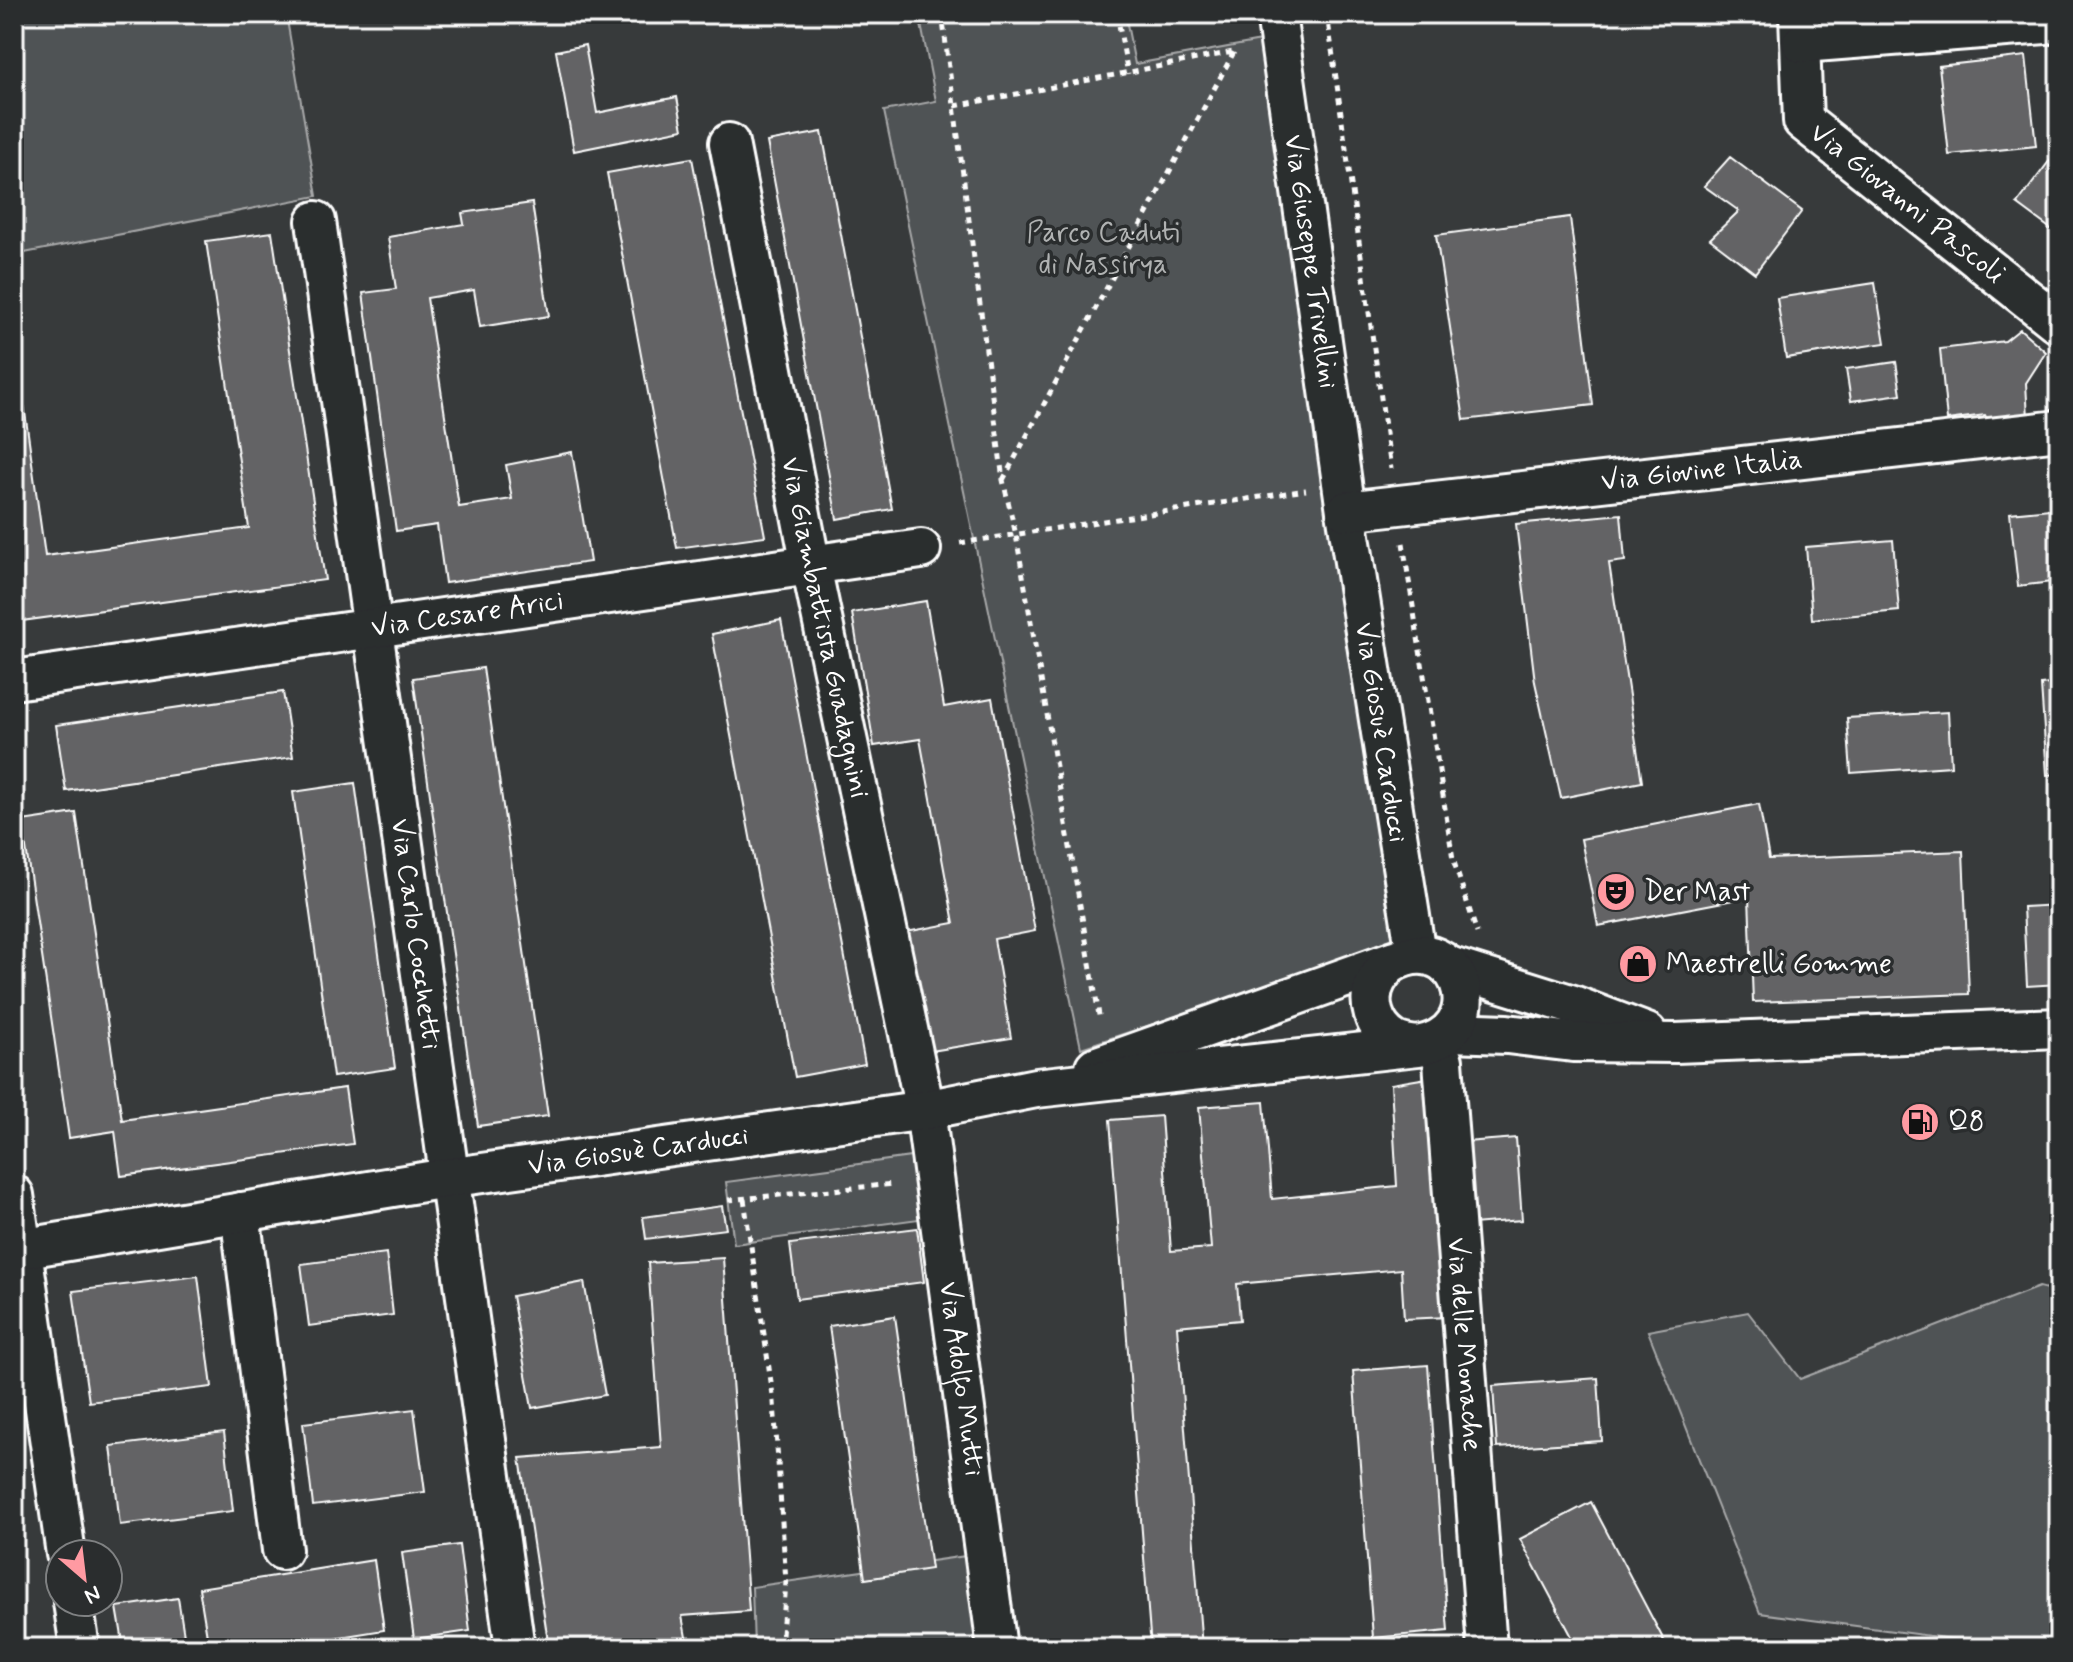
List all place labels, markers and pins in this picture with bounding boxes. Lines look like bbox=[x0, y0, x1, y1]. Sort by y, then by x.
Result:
theatre icon: Der Mast bbox=[1595, 871, 1637, 913]
place label: Der Mast bbox=[1644, 874, 1751, 911]
shop icon: Maestrelli Gomme bbox=[1617, 943, 1659, 985]
place label: Maestrelli Gomme bbox=[1666, 946, 1892, 983]
fuel station icon: Q8 bbox=[1899, 1101, 1941, 1143]
place label: Q8 bbox=[1948, 1104, 1985, 1141]

